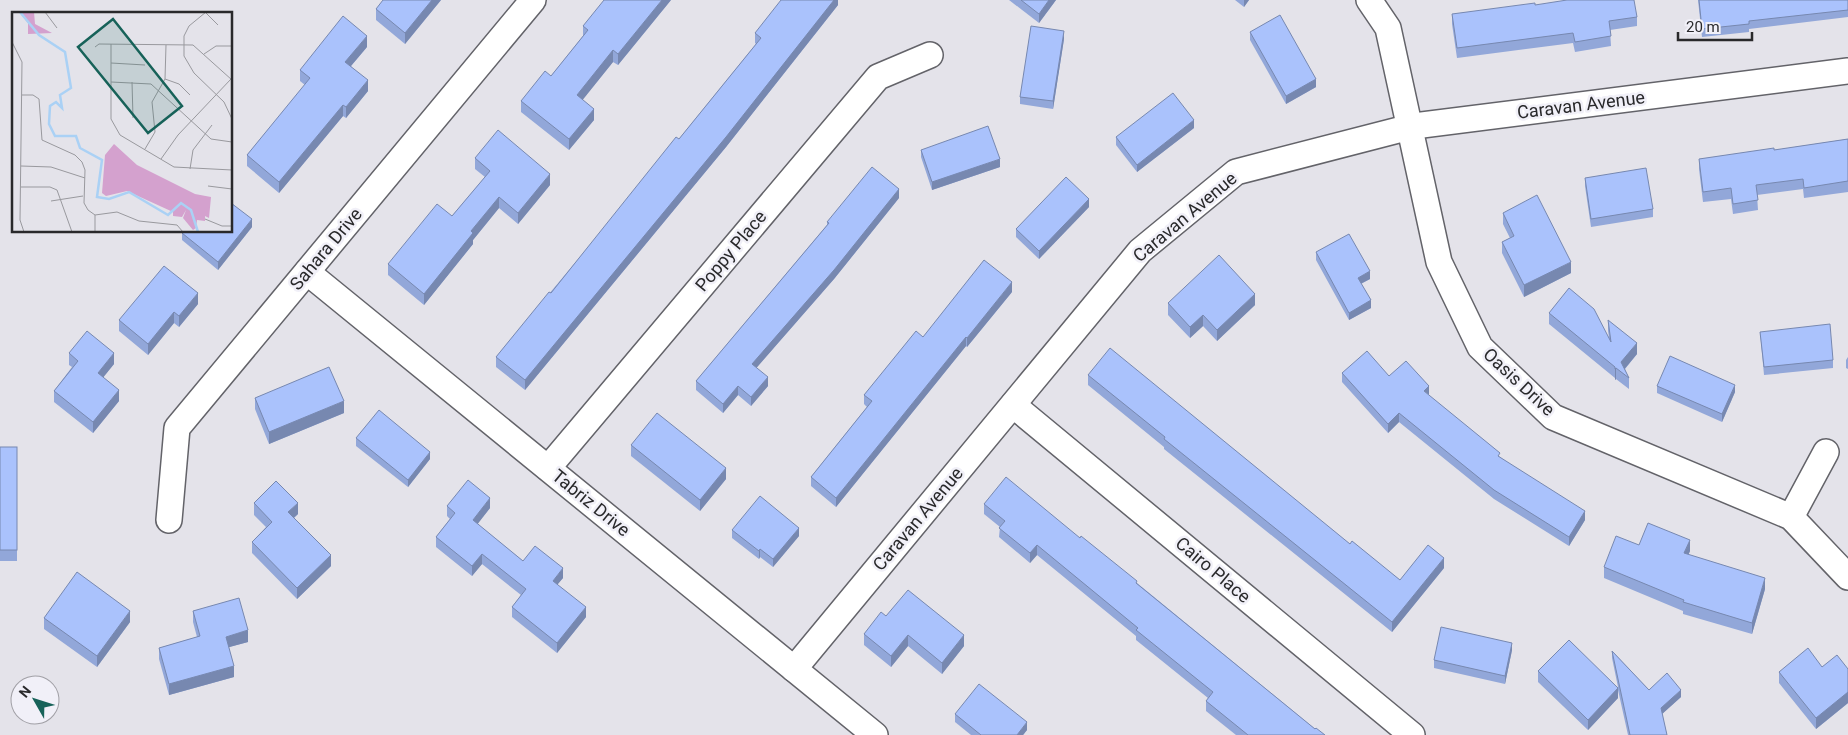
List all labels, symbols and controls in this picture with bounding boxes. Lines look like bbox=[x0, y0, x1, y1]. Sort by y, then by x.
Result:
scale bar bbox=[1678, 10, 1752, 42]
inset map bbox=[12, 12, 232, 232]
text: 20 m bbox=[1686, 18, 1720, 36]
street label: Caravan Avenue bbox=[1516, 86, 1646, 123]
street label: Caravan Avenue bbox=[1129, 167, 1241, 266]
street label: Sahara Drive bbox=[285, 203, 366, 294]
street label: Poppy Place bbox=[691, 206, 771, 295]
street label: Oasis Drive bbox=[1479, 343, 1559, 420]
street label: Caravan Avenue bbox=[868, 463, 967, 575]
street label: Tabriz Drive bbox=[548, 465, 634, 540]
street label: Cairo Place bbox=[1172, 532, 1255, 607]
north arrow bbox=[10, 675, 60, 725]
text: N bbox=[16, 683, 34, 701]

